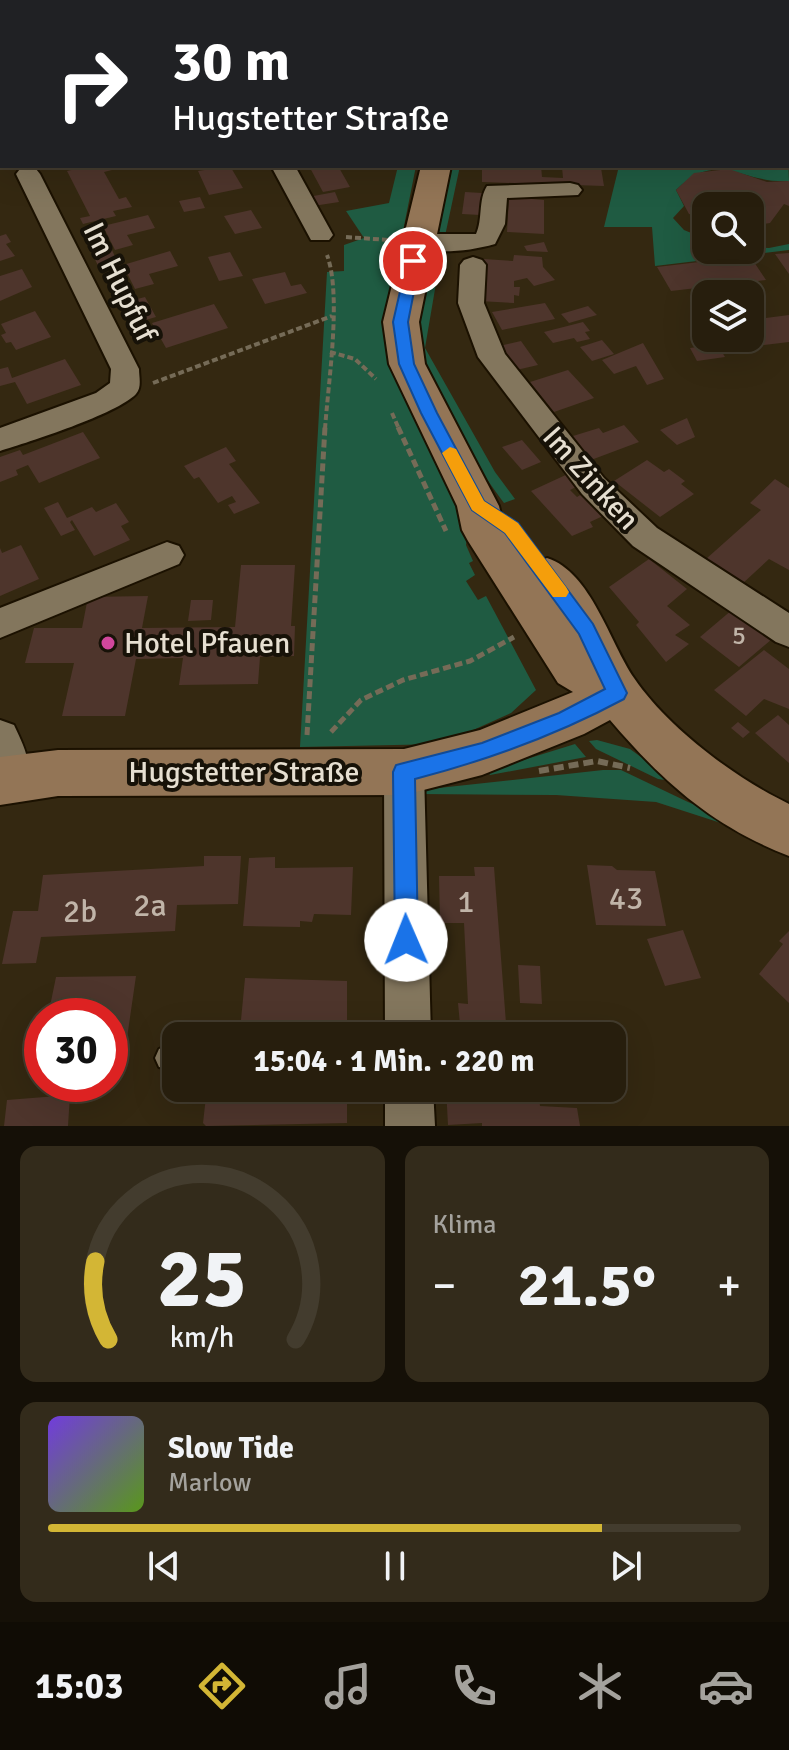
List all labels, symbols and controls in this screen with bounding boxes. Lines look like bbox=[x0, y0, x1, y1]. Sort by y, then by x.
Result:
text: 30 m bbox=[172, 27, 290, 96]
icon: right bbox=[40, 32, 144, 136]
text: Hugstetter Straße bbox=[172, 96, 450, 141]
map controls bbox=[692, 192, 764, 352]
button: search bbox=[692, 192, 764, 264]
street label: Im Hupfuf bbox=[75, 216, 165, 350]
pin bbox=[379, 227, 447, 295]
icon: arrive bbox=[391, 239, 435, 283]
button: layers bbox=[692, 280, 764, 352]
street label: Im Zinken bbox=[535, 419, 647, 538]
house number: 5 bbox=[732, 620, 746, 652]
place label: Hotel Pfauen bbox=[124, 625, 290, 662]
marker: Hotel Pfauen bbox=[99, 634, 117, 652]
street label: Hugstetter Straße bbox=[128, 754, 360, 791]
house number: 43 bbox=[609, 879, 643, 918]
house number: 1 bbox=[457, 882, 475, 921]
house number: 2a bbox=[133, 886, 167, 925]
house number: 2b bbox=[63, 892, 97, 931]
position arrow bbox=[364, 898, 448, 982]
speed limit sign: 30 bbox=[24, 998, 128, 1102]
text: 15:04 · 1 Min. · 220 m bbox=[253, 1043, 535, 1080]
text: Klima bbox=[433, 1209, 496, 1241]
text: 25 bbox=[157, 1228, 247, 1330]
text: 21.5° bbox=[518, 1249, 656, 1323]
text: − bbox=[433, 1259, 456, 1313]
text: + bbox=[717, 1259, 741, 1313]
text: km/h bbox=[170, 1320, 235, 1355]
text: Slow Tide bbox=[168, 1430, 294, 1467]
text: Marlow bbox=[168, 1467, 251, 1499]
icon: previous bbox=[142, 1544, 186, 1588]
icon: pause bbox=[373, 1544, 417, 1588]
icon: next bbox=[604, 1544, 648, 1588]
icon: directions bbox=[194, 1658, 250, 1714]
icon: music bbox=[320, 1658, 376, 1714]
icon: phone bbox=[446, 1658, 502, 1714]
icon: climate bbox=[572, 1658, 628, 1714]
icon: car bbox=[698, 1658, 754, 1714]
text: 15:03 bbox=[35, 1664, 123, 1709]

